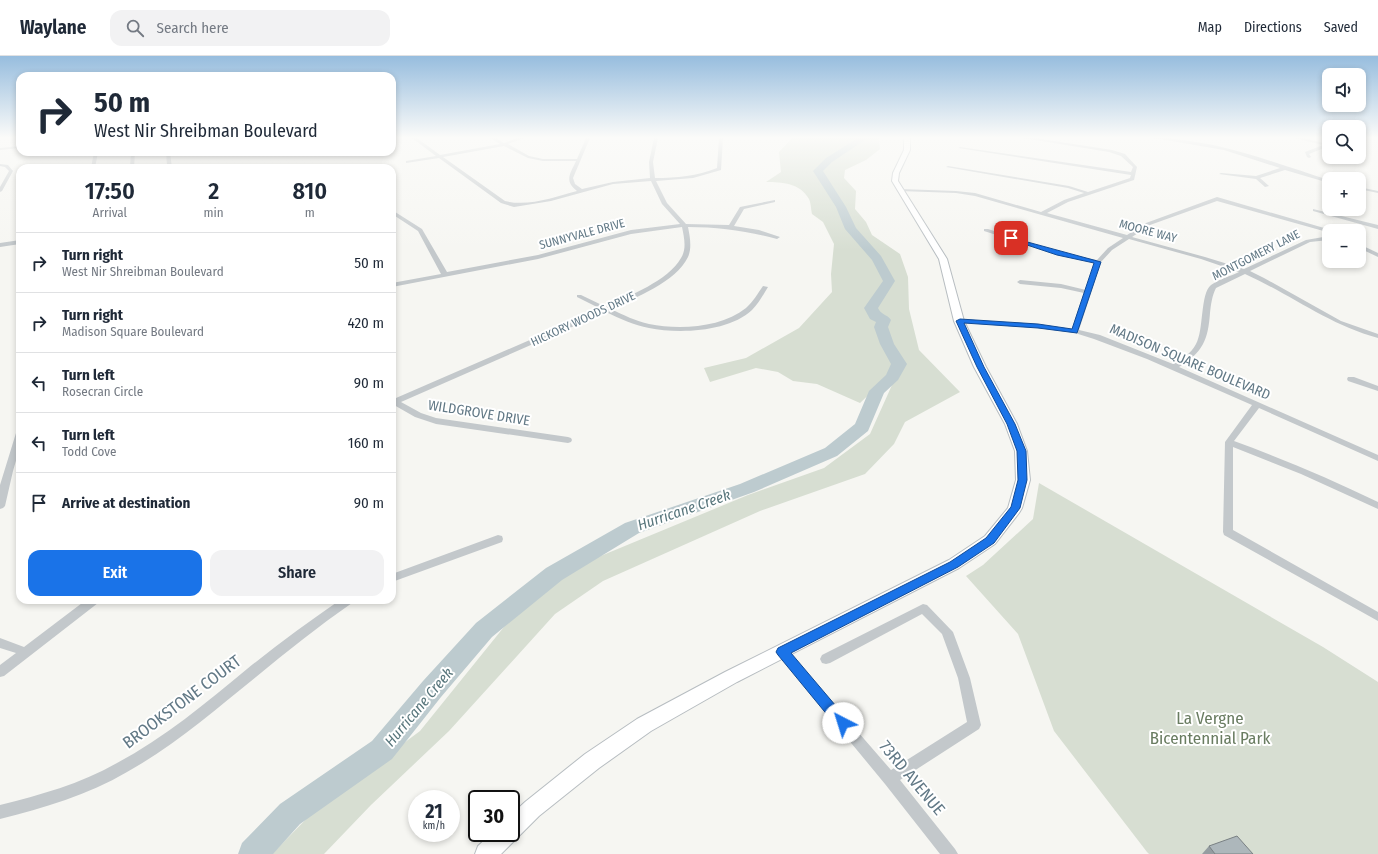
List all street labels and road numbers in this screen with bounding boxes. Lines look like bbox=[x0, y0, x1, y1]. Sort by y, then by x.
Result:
street label: SUNNYVALE DRIVE bbox=[538, 216, 627, 252]
street label: MOORE WAY bbox=[1118, 217, 1178, 245]
street label: MONTGOMERY LANE bbox=[1210, 227, 1302, 283]
street label: HICKORY WOODS DRIVE bbox=[529, 289, 638, 349]
street label: MADISON SQUARE BOULEVARD bbox=[1107, 320, 1273, 404]
street label: WILDGROVE DRIVE bbox=[427, 397, 532, 430]
street label: BROOKSTONE COURT bbox=[119, 651, 245, 753]
street label: 73RD AVENUE bbox=[875, 736, 949, 820]

